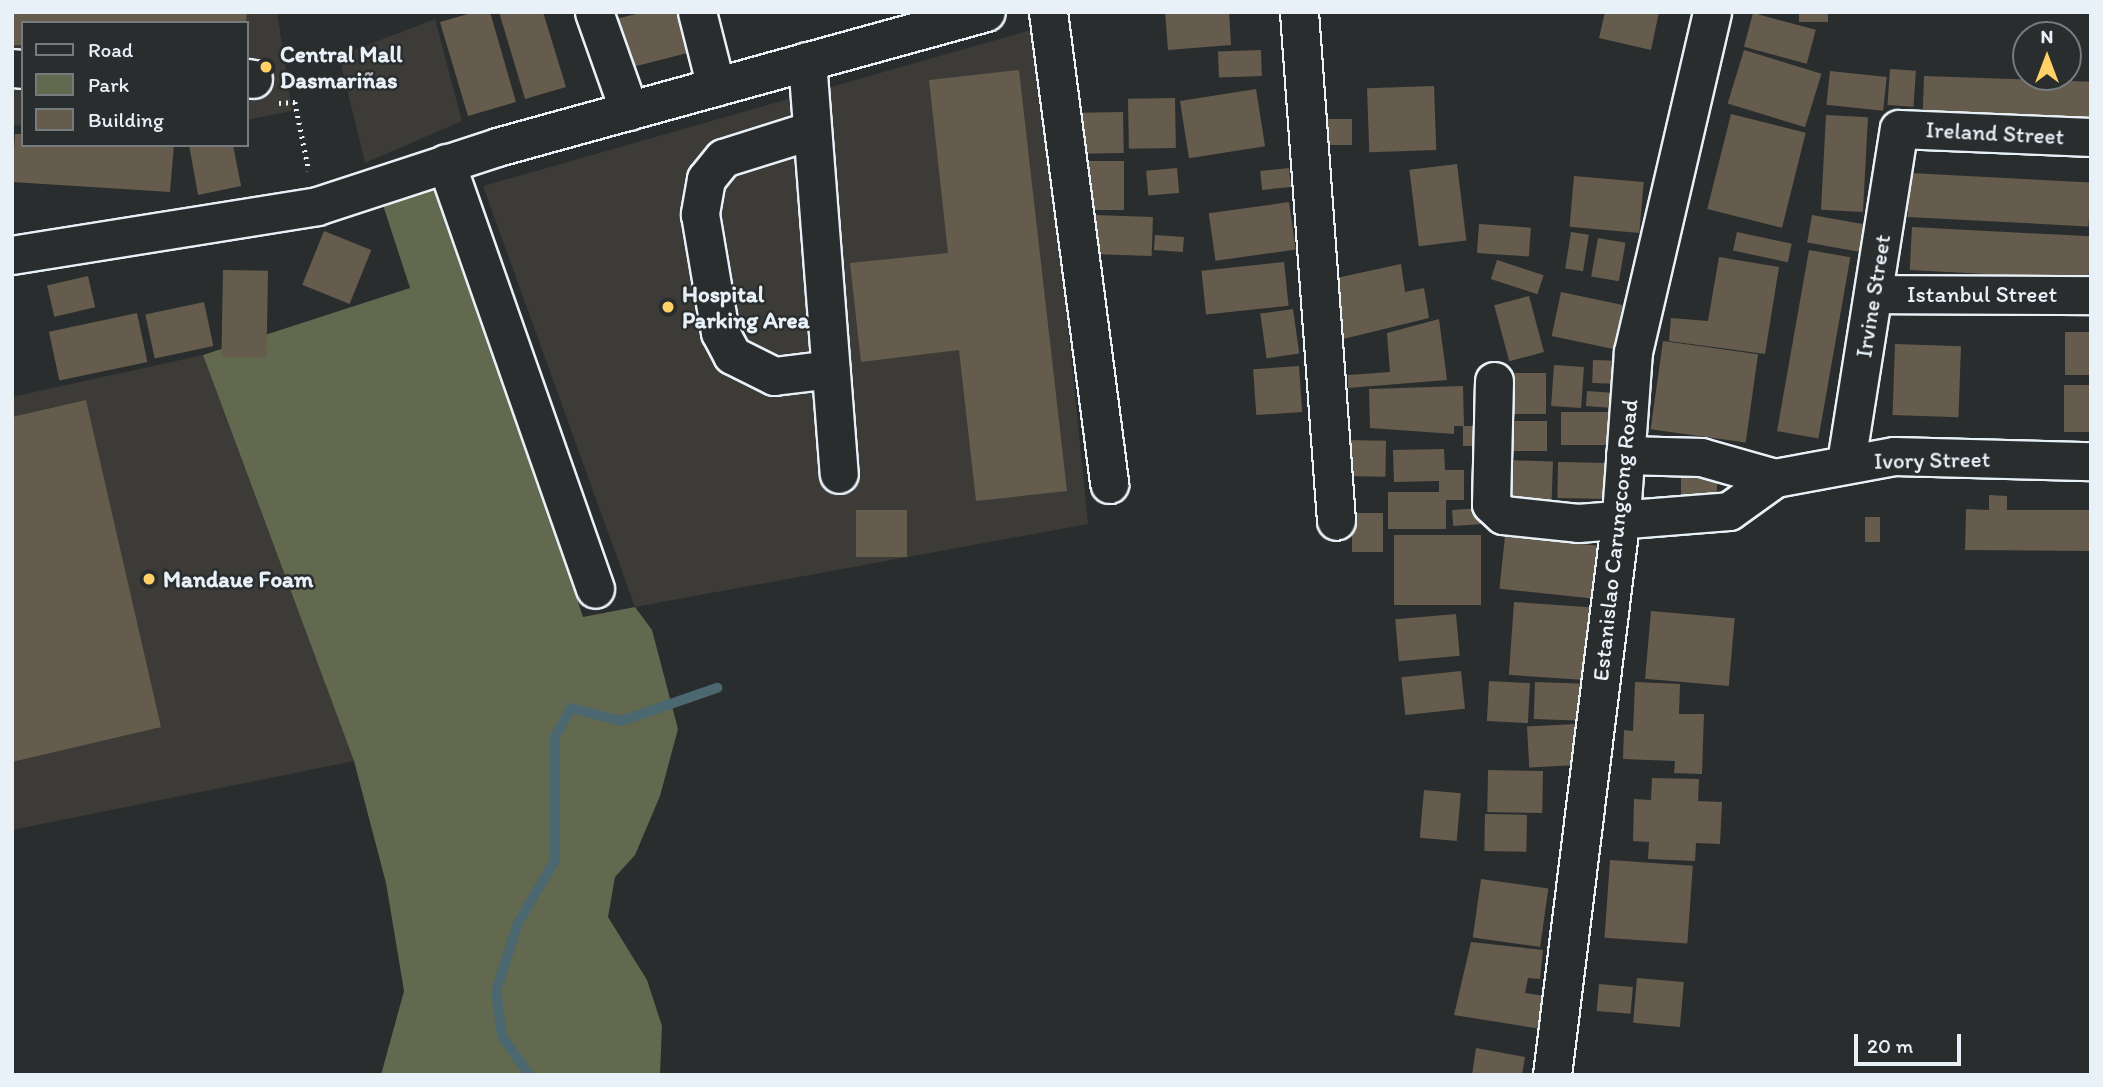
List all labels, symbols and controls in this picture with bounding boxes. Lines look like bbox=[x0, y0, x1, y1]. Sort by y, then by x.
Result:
legend bbox=[21, 21, 248, 147]
north arrow bbox=[2012, 21, 2082, 91]
text: N bbox=[2041, 25, 2053, 48]
text: Road bbox=[88, 37, 133, 62]
place label: Central Mall Dasmariñas bbox=[280, 40, 403, 94]
marker: Central Mall Dasmariñas bbox=[258, 59, 274, 75]
text: Park bbox=[88, 72, 129, 97]
text: Building bbox=[88, 107, 164, 132]
street label: Ireland Street bbox=[1925, 116, 2065, 150]
street label: Irvine Street bbox=[1850, 233, 1896, 359]
place label: Hospital Parking Area bbox=[682, 280, 809, 334]
street label: Istanbul Street bbox=[1907, 280, 2057, 308]
marker: Hospital Parking Area bbox=[660, 299, 676, 315]
street label: Estanislao Carungcong Road bbox=[1587, 398, 1643, 682]
street label: Ivory Street bbox=[1874, 445, 1990, 475]
place label: Mandaue Foam bbox=[163, 565, 312, 593]
marker: Mandaue Foam bbox=[141, 571, 157, 587]
scale bar bbox=[1858, 1020, 1965, 1064]
text: 20 m bbox=[1867, 1033, 1913, 1058]

